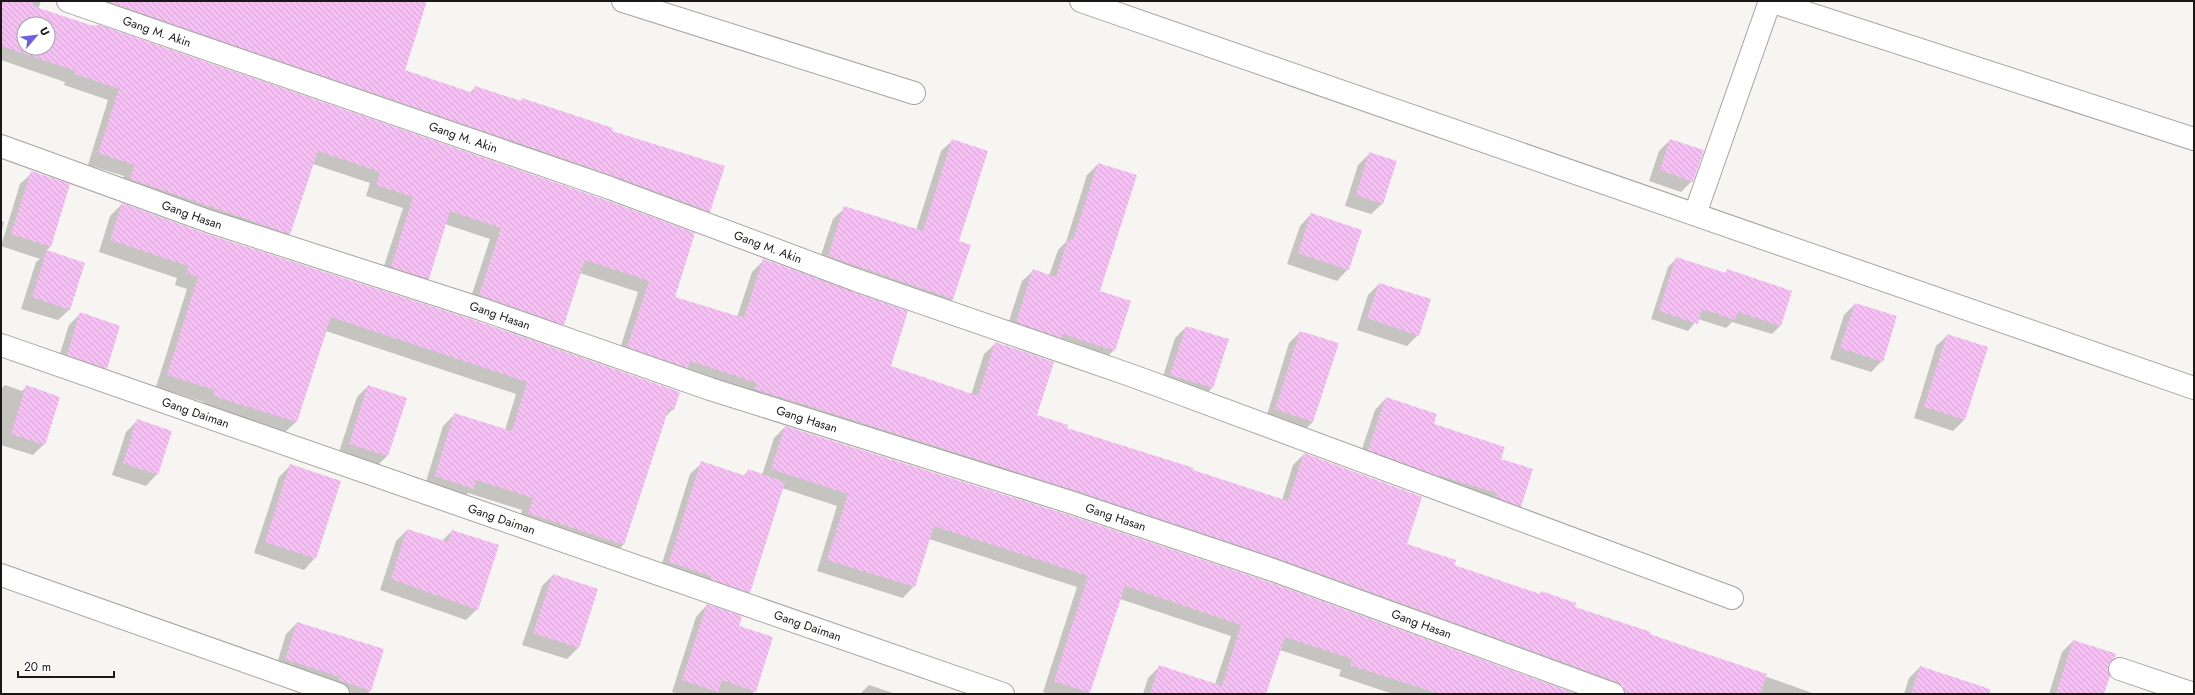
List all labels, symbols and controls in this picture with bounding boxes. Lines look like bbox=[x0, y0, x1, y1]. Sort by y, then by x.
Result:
street label: Gang M. Akin bbox=[120, 11, 194, 52]
north arrow bbox=[16, 16, 56, 56]
text: U bbox=[36, 24, 54, 38]
street label: Gang M. Akin bbox=[426, 117, 500, 157]
street label: Gang Hasan bbox=[159, 196, 224, 234]
street label: Gang M. Akin bbox=[731, 226, 805, 268]
street label: Gang Hasan bbox=[467, 297, 533, 335]
street label: Gang Daiman bbox=[159, 393, 232, 433]
street label: Gang Hasan bbox=[774, 401, 840, 437]
street label: Gang Daiman bbox=[465, 499, 538, 539]
street label: Gang Hasan bbox=[1083, 499, 1148, 536]
street label: Gang Hasan bbox=[1389, 605, 1454, 643]
street label: Gang Daiman bbox=[771, 606, 844, 646]
scale bar bbox=[18, 653, 114, 679]
text: 20 m bbox=[24, 658, 51, 676]

